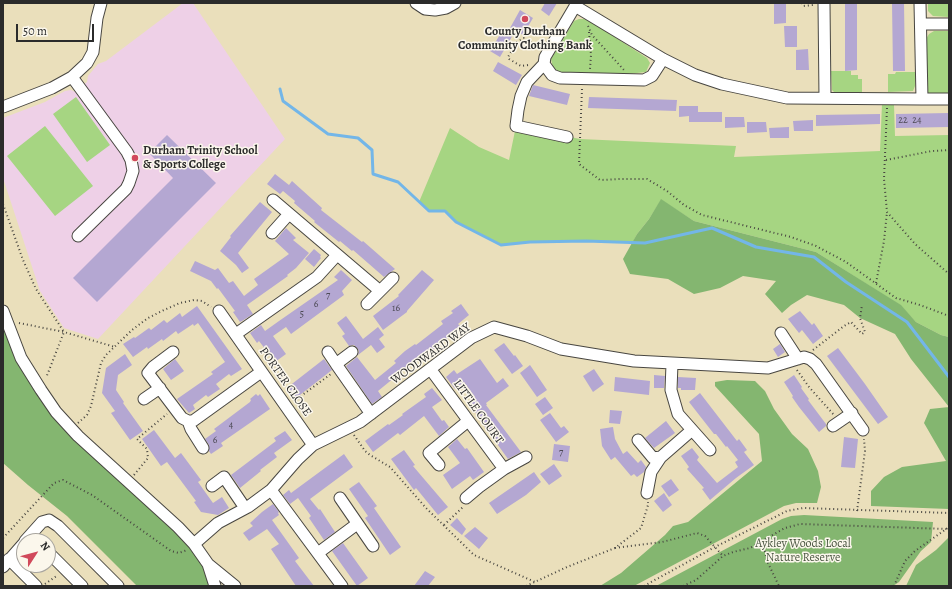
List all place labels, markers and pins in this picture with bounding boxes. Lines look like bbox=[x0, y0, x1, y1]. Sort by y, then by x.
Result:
marker: County Durham Community Clothing Bank bbox=[520, 14, 530, 24]
place label: County Durham Community Clothing Bank bbox=[458, 25, 592, 53]
place label: Durham Trinity School & Sports College bbox=[143, 144, 258, 172]
marker: Durham Trinity School & Sports College bbox=[130, 153, 140, 163]

